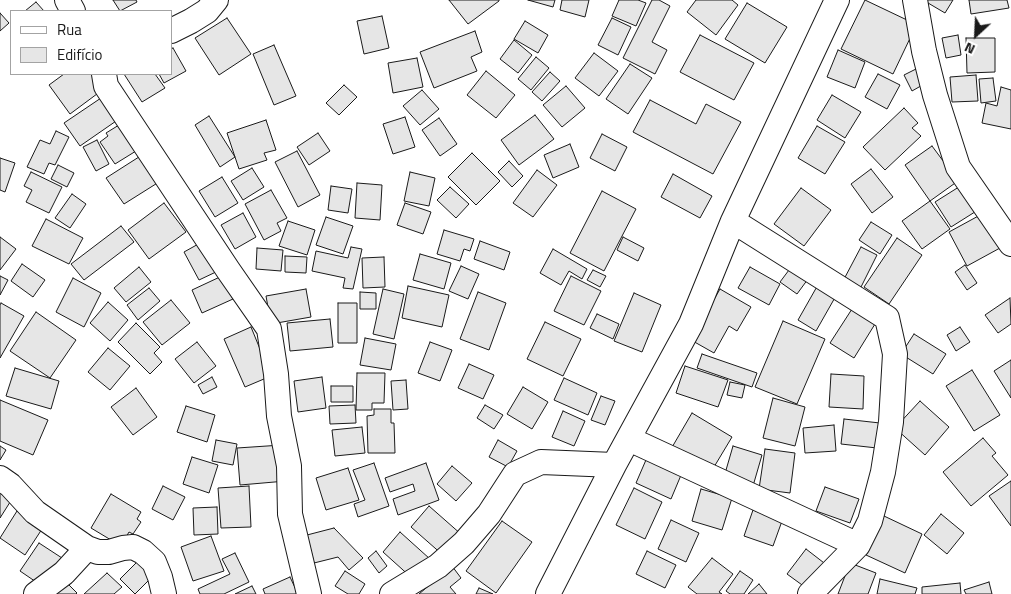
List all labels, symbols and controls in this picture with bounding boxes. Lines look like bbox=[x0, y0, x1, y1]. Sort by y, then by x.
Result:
legend bbox=[10, 10, 172, 75]
north arrow bbox=[951, 10, 1001, 60]
text: Rua bbox=[57, 18, 82, 41]
text: N bbox=[961, 37, 978, 61]
text: Edifício bbox=[57, 43, 102, 66]

